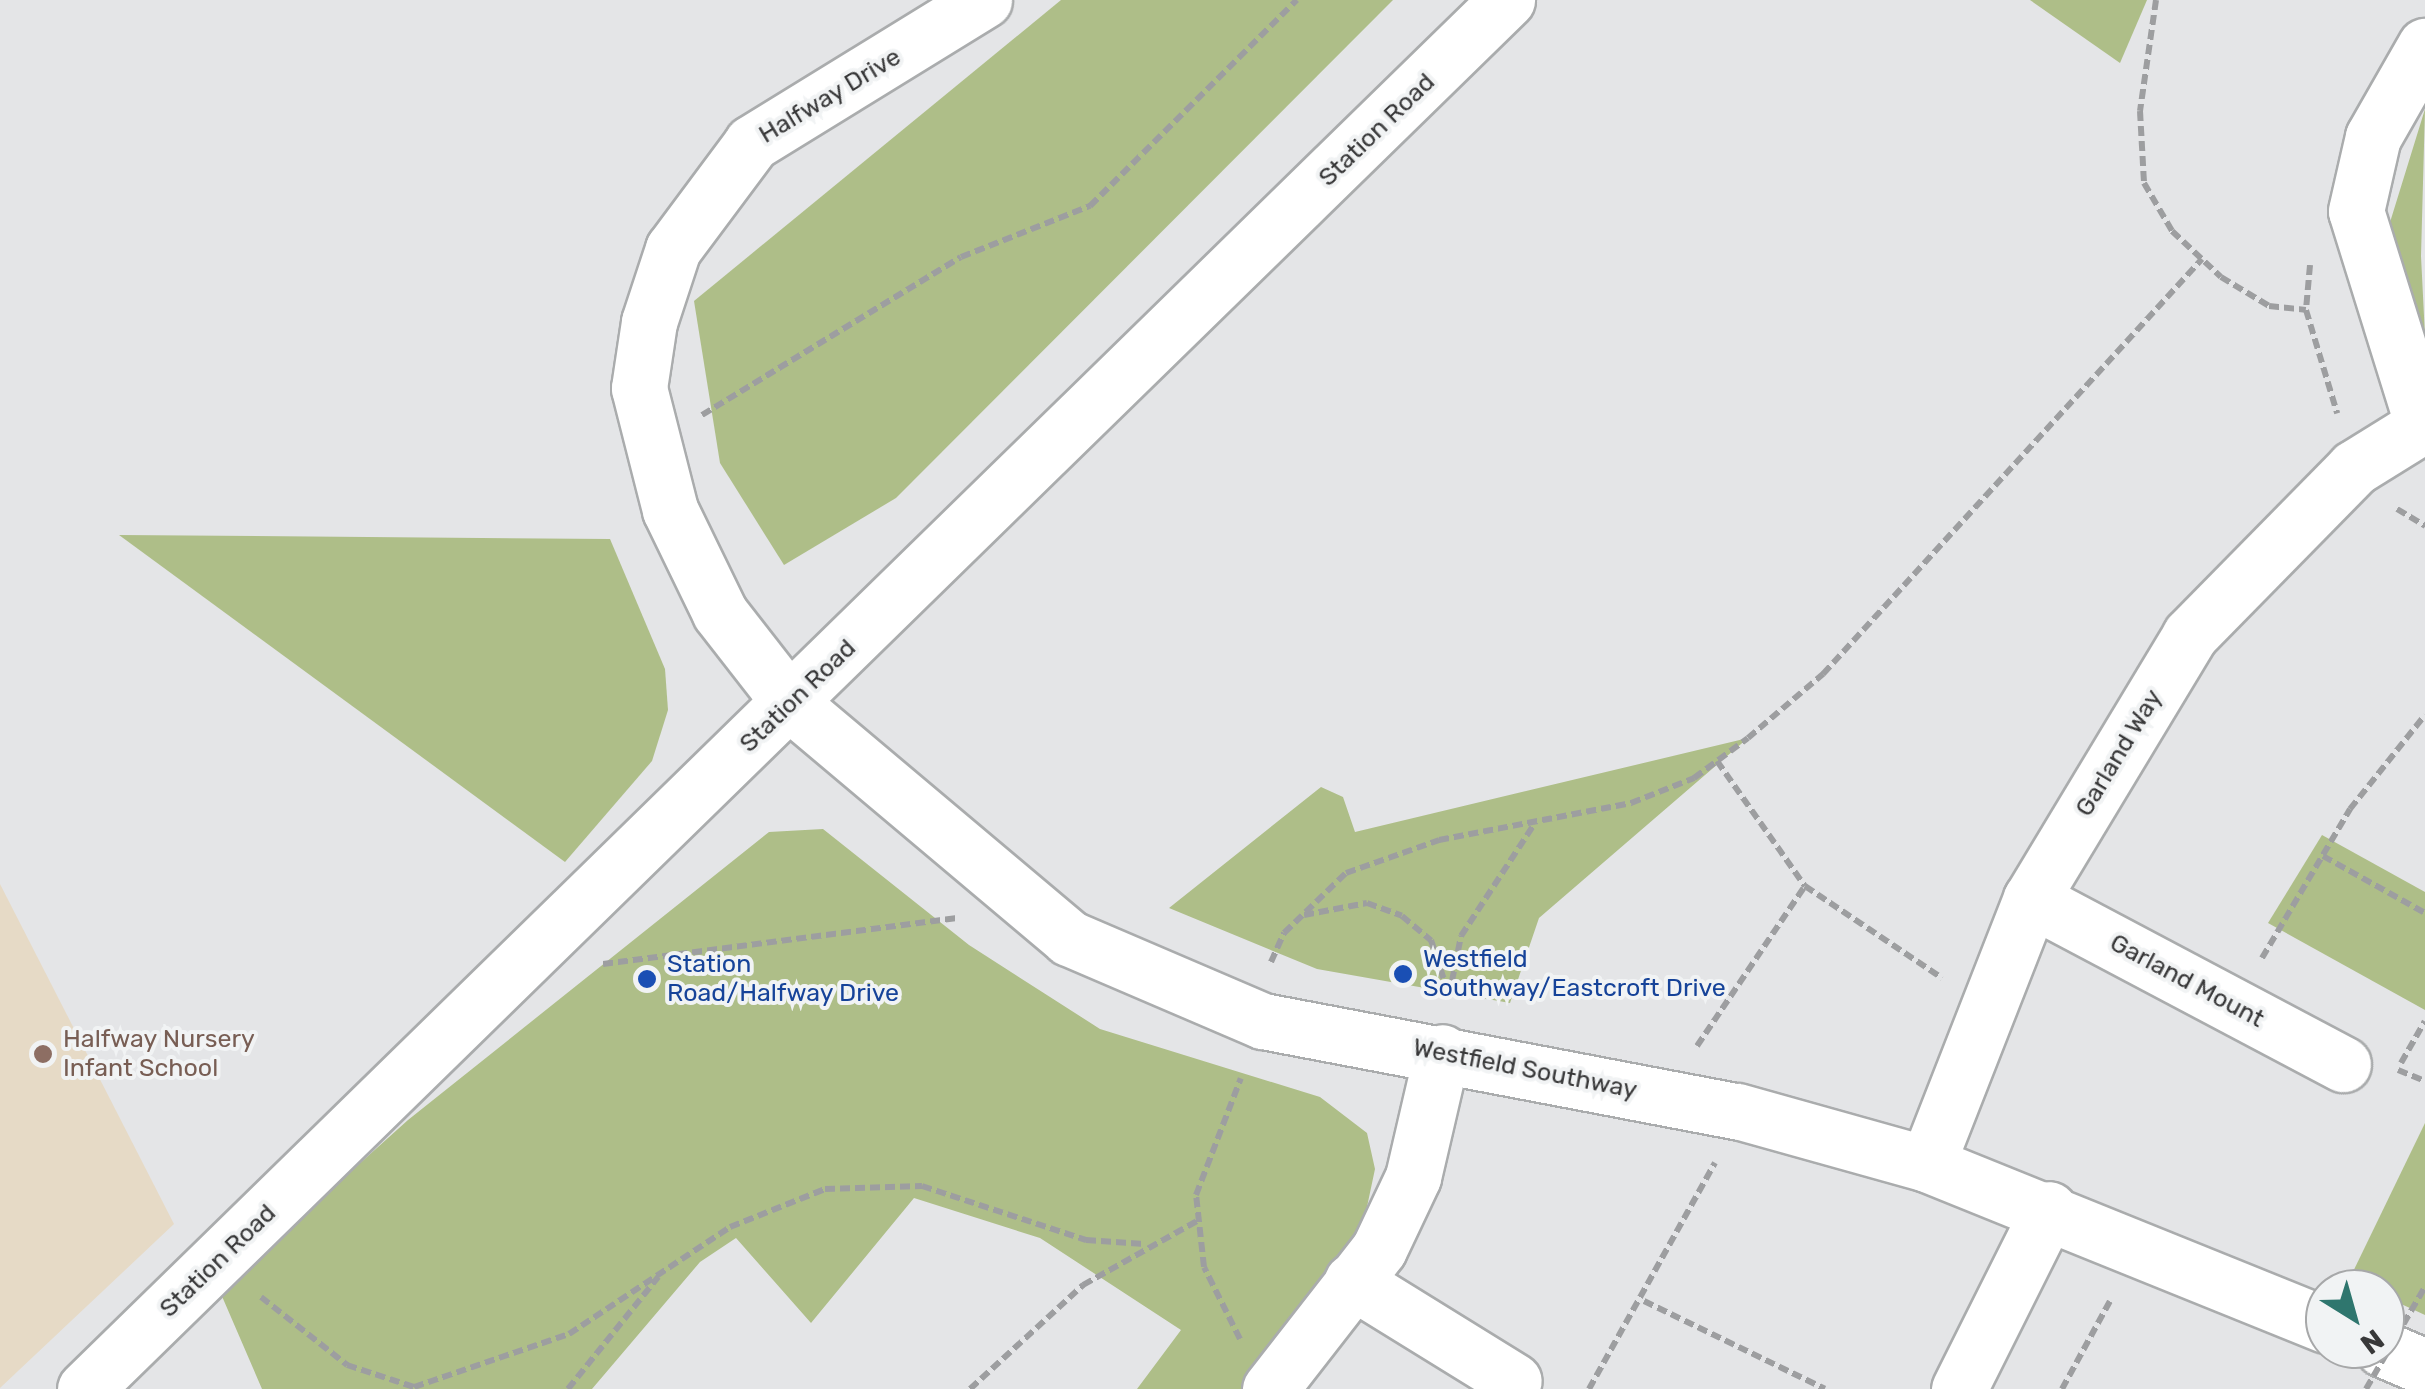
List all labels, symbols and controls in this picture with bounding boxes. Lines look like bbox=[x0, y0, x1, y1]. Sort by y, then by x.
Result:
street label: Halfway Drive bbox=[753, 42, 907, 150]
street label: Station Road bbox=[1313, 67, 1441, 193]
street label: Station Road bbox=[734, 633, 862, 759]
street label: Garland Way bbox=[2069, 684, 2169, 822]
street label: Garland Mount bbox=[2105, 928, 2269, 1034]
place label: Westfield Southway/Eastcroft Drive bbox=[1423, 945, 1726, 1004]
place label: Station Road/Halfway Drive bbox=[667, 950, 900, 1009]
marker: Westfield Southway/Eastcroft Drive bbox=[1392, 963, 1414, 985]
marker: Station Road/Halfway Drive bbox=[636, 968, 658, 990]
place label: Halfway Nursery Infant School bbox=[63, 1025, 255, 1084]
street label: Westfield Southway bbox=[1410, 1033, 1640, 1105]
marker: Halfway Nursery Infant School bbox=[32, 1043, 54, 1065]
street label: Station Road bbox=[154, 1198, 282, 1324]
north arrow bbox=[2305, 1269, 2405, 1369]
text: N bbox=[2354, 1323, 2390, 1361]

